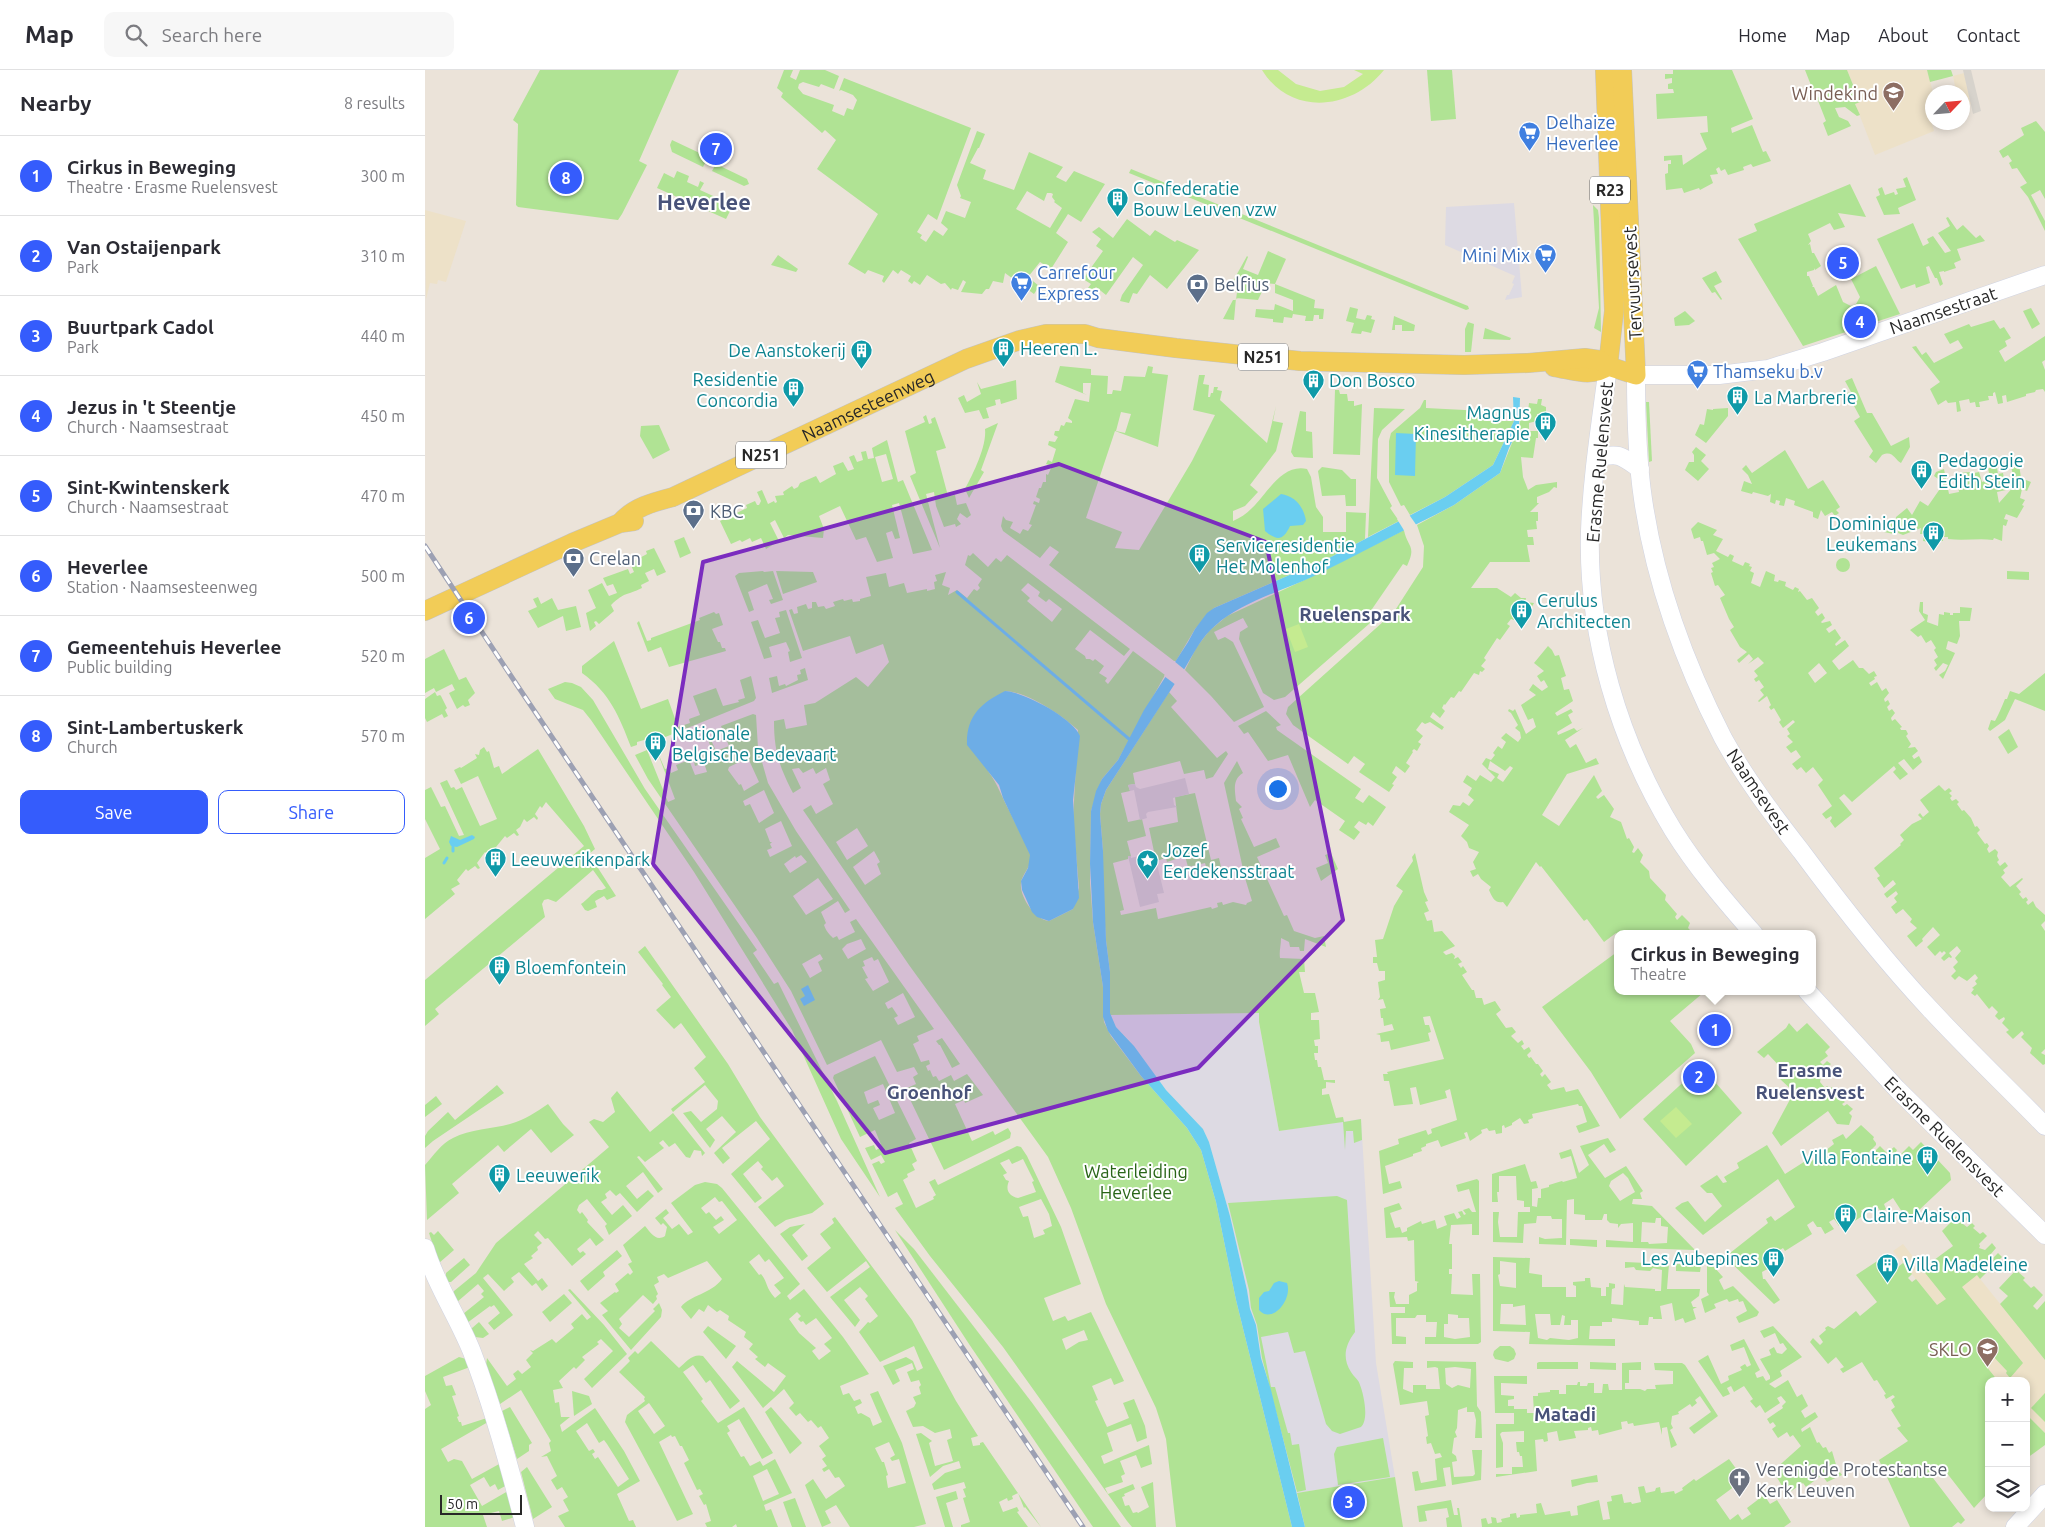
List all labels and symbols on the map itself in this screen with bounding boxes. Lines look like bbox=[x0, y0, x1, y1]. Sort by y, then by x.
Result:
school or university icon: Windekind bbox=[1882, 81, 1906, 112]
place label: Windekind bbox=[1792, 83, 1878, 103]
north arrow bbox=[1925, 85, 1970, 130]
place label: Delhaize Heverlee bbox=[1546, 112, 1619, 153]
supermarket icon: Delhaize Heverlee bbox=[1518, 120, 1542, 151]
pin: 7 bbox=[700, 130, 732, 168]
pin: 8 bbox=[550, 159, 582, 197]
road number: R23 bbox=[1590, 176, 1630, 204]
place label: Confederatie Bouw Leuven vzw bbox=[1133, 178, 1277, 219]
building icon: Confederatie Bouw Leuven vzw bbox=[1105, 186, 1129, 217]
district label: Heverlee bbox=[657, 189, 751, 214]
street label: Tervuursevest bbox=[1619, 226, 1645, 340]
supermarket icon: Mini Mix bbox=[1534, 243, 1558, 274]
pin: 5 bbox=[1827, 244, 1859, 282]
place label: Mini Mix bbox=[1462, 245, 1530, 265]
place label: Carrefour Express bbox=[1037, 262, 1116, 303]
supermarket icon: Carrefour Express bbox=[1009, 270, 1033, 301]
bank icon: Belfius bbox=[1186, 272, 1210, 303]
place label: Belfius bbox=[1214, 274, 1270, 294]
street label: Naamsestraat bbox=[1887, 282, 1999, 338]
pin: 4 bbox=[1844, 303, 1876, 341]
building icon: Heeren L. bbox=[992, 336, 1016, 367]
building icon: De Aanstokerij bbox=[850, 338, 874, 369]
place label: Heeren L. bbox=[1020, 338, 1098, 358]
place label: De Aanstokerij bbox=[728, 340, 846, 360]
road number: N251 bbox=[1238, 344, 1288, 370]
supermarket icon: Thamseku b.v bbox=[1685, 359, 1709, 390]
place label: Thamseku b.v bbox=[1713, 361, 1823, 381]
street label: Naamsesteenweg bbox=[798, 366, 937, 445]
building icon: Don Bosco bbox=[1301, 368, 1325, 399]
place label: Residentie Concordia bbox=[693, 369, 778, 410]
place label: Don Bosco bbox=[1329, 370, 1415, 390]
building icon: Residentie Concordia bbox=[782, 377, 806, 408]
street label: Erasme Ruelensvest bbox=[1582, 381, 1616, 543]
building icon: La Marbrerie bbox=[1726, 385, 1750, 416]
place label: La Marbrerie bbox=[1754, 387, 1857, 407]
place label: Magnus Kinesitherapie bbox=[1414, 402, 1530, 443]
building icon: Magnus Kinesitherapie bbox=[1534, 410, 1558, 441]
road number: N251 bbox=[736, 442, 786, 468]
place label: Pedagogie Edith Stein bbox=[1938, 450, 2025, 491]
building icon: Pedagogie Edith Stein bbox=[1910, 458, 1934, 489]
bank icon: KBC bbox=[682, 499, 706, 530]
place label: KBC bbox=[710, 501, 743, 521]
place label: Dominique Leukemans bbox=[1826, 513, 1917, 554]
building icon: Dominique Leukemans bbox=[1921, 521, 1945, 552]
place label: Serviceresidentie Het Molenhof bbox=[1216, 535, 1355, 576]
building icon: Serviceresidentie Het Molenhof bbox=[1188, 543, 1212, 574]
bank icon: Crelan bbox=[561, 546, 585, 577]
place label: Crelan bbox=[589, 548, 641, 568]
place label: Cerulus Architecten bbox=[1537, 590, 1631, 631]
building icon: Cerulus Architecten bbox=[1509, 598, 1533, 629]
pin: 6 bbox=[453, 599, 485, 637]
district label: Ruelenspark bbox=[1299, 603, 1411, 625]
place label: Nationale Belgische Bedevaart bbox=[672, 723, 836, 764]
building icon: Nationale Belgische Bedevaart bbox=[644, 731, 668, 762]
street label: Naamsevest bbox=[1723, 745, 1795, 837]
your location bbox=[1265, 776, 1291, 802]
place label: Jozef Eerdekensstraat bbox=[1163, 840, 1294, 881]
building icon: Leeuwerikenpark bbox=[483, 847, 507, 878]
place icon: Jozef Eerdekensstraat bbox=[1135, 848, 1159, 879]
place label: Leeuwerikenpark bbox=[511, 849, 650, 869]
building icon: Bloemfontein bbox=[487, 955, 511, 986]
place label: Bloemfontein bbox=[515, 957, 626, 977]
pin: 1 bbox=[1699, 1011, 1731, 1049]
pin: 2 bbox=[1683, 1058, 1715, 1096]
district label: Erasme Ruelensvest bbox=[1755, 1059, 1865, 1103]
street label: Erasme Ruelensvest bbox=[1881, 1072, 2009, 1200]
district label: Groenhof bbox=[887, 1081, 972, 1103]
building icon: Villa Fontaine bbox=[1916, 1145, 1940, 1176]
place label: Villa Fontaine bbox=[1802, 1147, 1912, 1167]
park label: Waterleiding Heverlee bbox=[1084, 1161, 1188, 1202]
building icon: Leeuwerik bbox=[488, 1163, 512, 1194]
place label: Leeuwerik bbox=[516, 1165, 599, 1185]
building icon: Claire-Maison bbox=[1834, 1203, 1858, 1234]
place label: Claire-Maison bbox=[1862, 1205, 1971, 1225]
building icon: Les Aubepines bbox=[1762, 1246, 1786, 1277]
place label: Les Aubepines bbox=[1642, 1248, 1758, 1268]
building icon: Villa Madeleine bbox=[1876, 1252, 1900, 1283]
place label: Villa Madeleine bbox=[1904, 1254, 2028, 1274]
school or university icon: SKLO bbox=[1976, 1337, 2000, 1368]
place label: SKLO bbox=[1929, 1339, 1972, 1359]
district label: Matadi bbox=[1534, 1403, 1596, 1425]
place label: Verenigde Protestantse Kerk Leuven bbox=[1756, 1459, 1947, 1500]
church icon: Verenigde Protestantse Kerk Leuven bbox=[1728, 1467, 1752, 1498]
pin: 3 bbox=[1333, 1483, 1365, 1521]
scale bar bbox=[440, 1492, 523, 1515]

